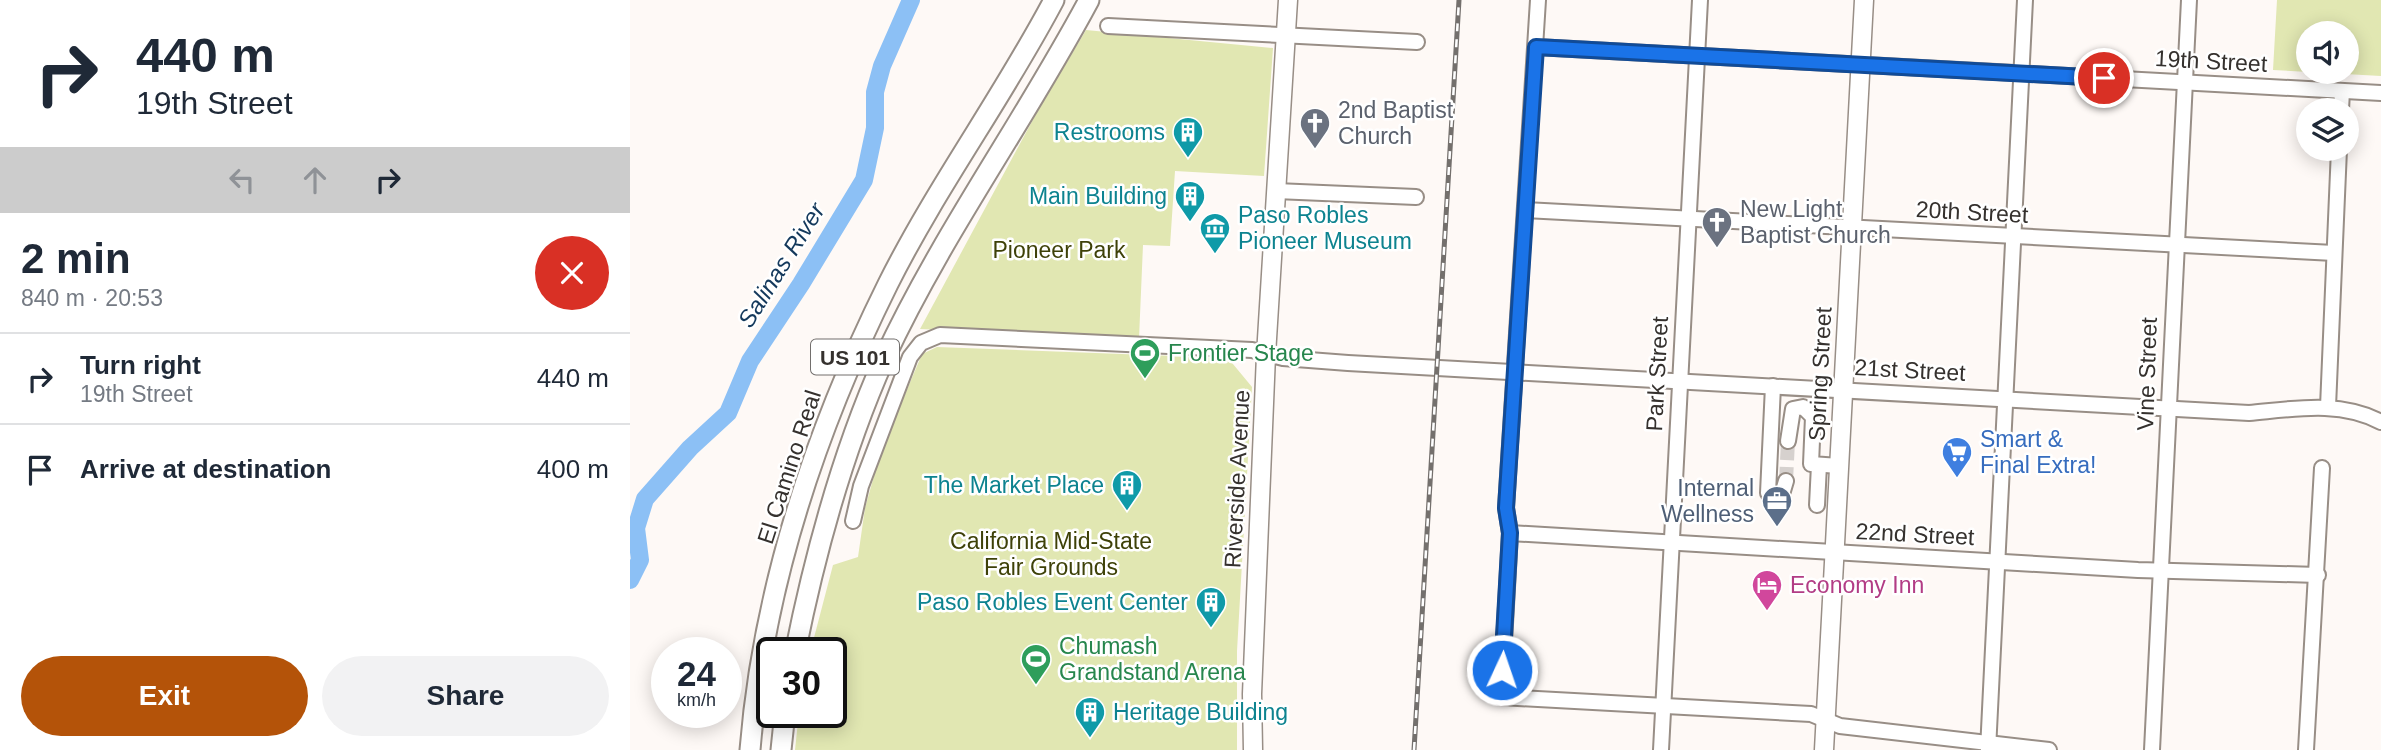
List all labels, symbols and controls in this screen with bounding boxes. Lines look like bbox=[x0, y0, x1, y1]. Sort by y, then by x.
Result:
map controls bbox=[2296, 21, 2359, 161]
button: sound bbox=[2296, 21, 2359, 84]
icon: right bbox=[21, 28, 112, 119]
text: 440 m bbox=[136, 28, 275, 82]
street label: 19th Street bbox=[2154, 45, 2268, 77]
pin bbox=[2074, 48, 2134, 108]
icon: arrive bbox=[2085, 59, 2123, 97]
text: 19th Street bbox=[136, 85, 293, 121]
place label: 2nd Baptist Church bbox=[1338, 97, 1454, 149]
button: layers bbox=[2296, 98, 2359, 161]
church icon: 2nd Baptist Church bbox=[1298, 106, 1332, 150]
building icon: Restrooms bbox=[1171, 115, 1205, 159]
place label: Restrooms bbox=[1054, 119, 1165, 145]
icon: left bbox=[223, 161, 261, 199]
icon: ahead bbox=[296, 161, 334, 199]
icon: right bbox=[369, 161, 407, 199]
building icon: Main Building bbox=[1173, 179, 1207, 223]
place label: Main Building bbox=[1029, 183, 1167, 209]
place label: New Light Baptist Church bbox=[1740, 196, 1891, 248]
street label: 20th Street bbox=[1915, 196, 2029, 228]
water label: Salinas River bbox=[732, 197, 830, 332]
place label: Paso Robles Pioneer Museum bbox=[1238, 202, 1412, 254]
church icon: New Light Baptist Church bbox=[1700, 205, 1734, 249]
museum icon: Paso Robles Pioneer Museum bbox=[1198, 211, 1232, 255]
text: 2 min bbox=[21, 235, 131, 282]
button: close bbox=[535, 236, 609, 310]
park label: Pioneer Park bbox=[993, 237, 1126, 263]
text: 840 m · 20:53 bbox=[21, 285, 163, 311]
street label: Spring Street bbox=[1804, 306, 1837, 442]
street label: Park Street bbox=[1641, 315, 1673, 432]
street label: Vine Street bbox=[2132, 316, 2162, 431]
sports icon: Frontier Stage bbox=[1128, 336, 1162, 380]
road number: US 101 bbox=[811, 340, 899, 374]
place label: Frontier Stage bbox=[1168, 340, 1314, 366]
text: Turn right bbox=[80, 350, 201, 380]
street label: 21st Street bbox=[1854, 354, 1967, 386]
icon: right bbox=[21, 360, 59, 398]
text: 440 m bbox=[537, 363, 609, 393]
text: 19th Street bbox=[80, 381, 193, 407]
street label: El Camino Real bbox=[752, 387, 826, 547]
street label: Riverside Avenue bbox=[1219, 389, 1255, 569]
place label: Smart & Final Extra! bbox=[1980, 426, 2096, 478]
supermarket icon: Smart & Final Extra! bbox=[1940, 435, 1974, 479]
icon: arrive bbox=[21, 451, 59, 489]
text: Arrive at destination bbox=[80, 454, 331, 484]
text: 400 m bbox=[537, 454, 609, 484]
building icon: The Market Place bbox=[1110, 468, 1144, 512]
place label: The Market Place bbox=[924, 472, 1104, 498]
place label: Internal Wellness bbox=[1661, 475, 1754, 527]
office icon: Internal Wellness bbox=[1760, 484, 1794, 528]
street label: 22nd Street bbox=[1855, 518, 1976, 550]
park label: California Mid-State Fair Grounds bbox=[950, 528, 1152, 580]
hotel icon: Economy Inn bbox=[1750, 568, 1784, 612]
place label: Economy Inn bbox=[1790, 572, 1924, 598]
building icon: Paso Robles Event Center bbox=[1194, 585, 1228, 629]
place label: Paso Robles Event Center bbox=[917, 589, 1188, 615]
place label: Chumash Grandstand Arena bbox=[1059, 633, 1246, 685]
position arrow bbox=[1465, 633, 1539, 707]
speed limit sign: 30 bbox=[756, 637, 847, 728]
sports icon: Chumash Grandstand Arena bbox=[1019, 642, 1053, 686]
text: 24 bbox=[677, 654, 716, 693]
button: Exit bbox=[21, 656, 308, 736]
button: Share bbox=[322, 656, 609, 736]
text: km/h bbox=[677, 690, 716, 710]
building icon: Heritage Building bbox=[1073, 695, 1107, 739]
place label: Heritage Building bbox=[1113, 699, 1288, 725]

